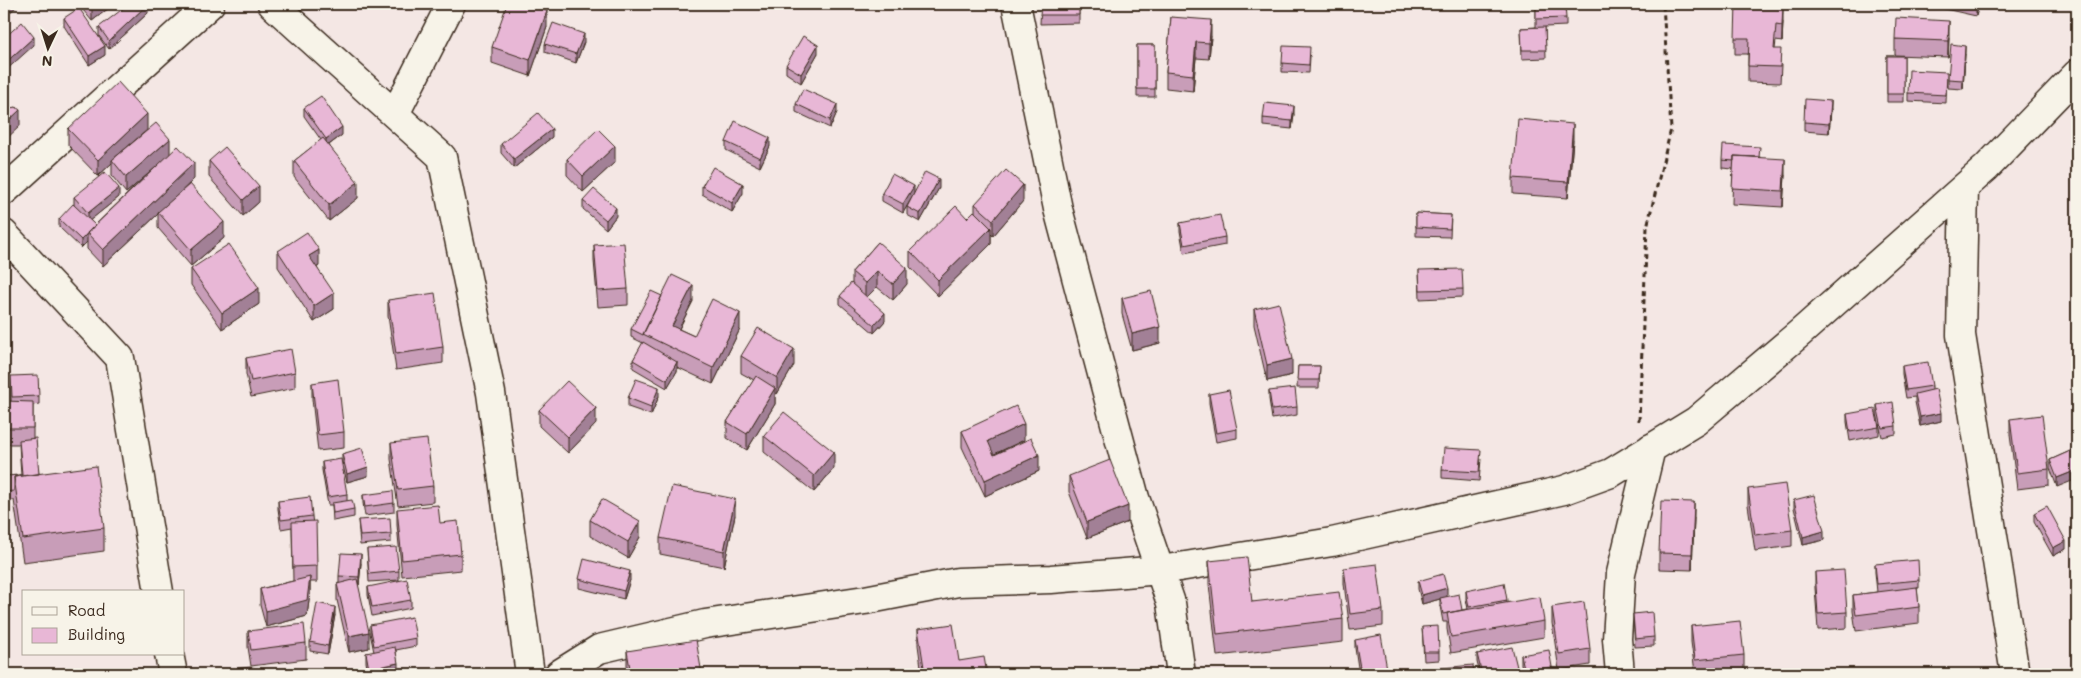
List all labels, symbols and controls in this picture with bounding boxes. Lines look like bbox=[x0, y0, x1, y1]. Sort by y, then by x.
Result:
north arrow bbox=[22, 22, 72, 72]
text: N bbox=[41, 52, 53, 71]
legend bbox=[22, 590, 185, 656]
text: Road bbox=[68, 600, 105, 620]
text: Building bbox=[68, 624, 125, 644]

